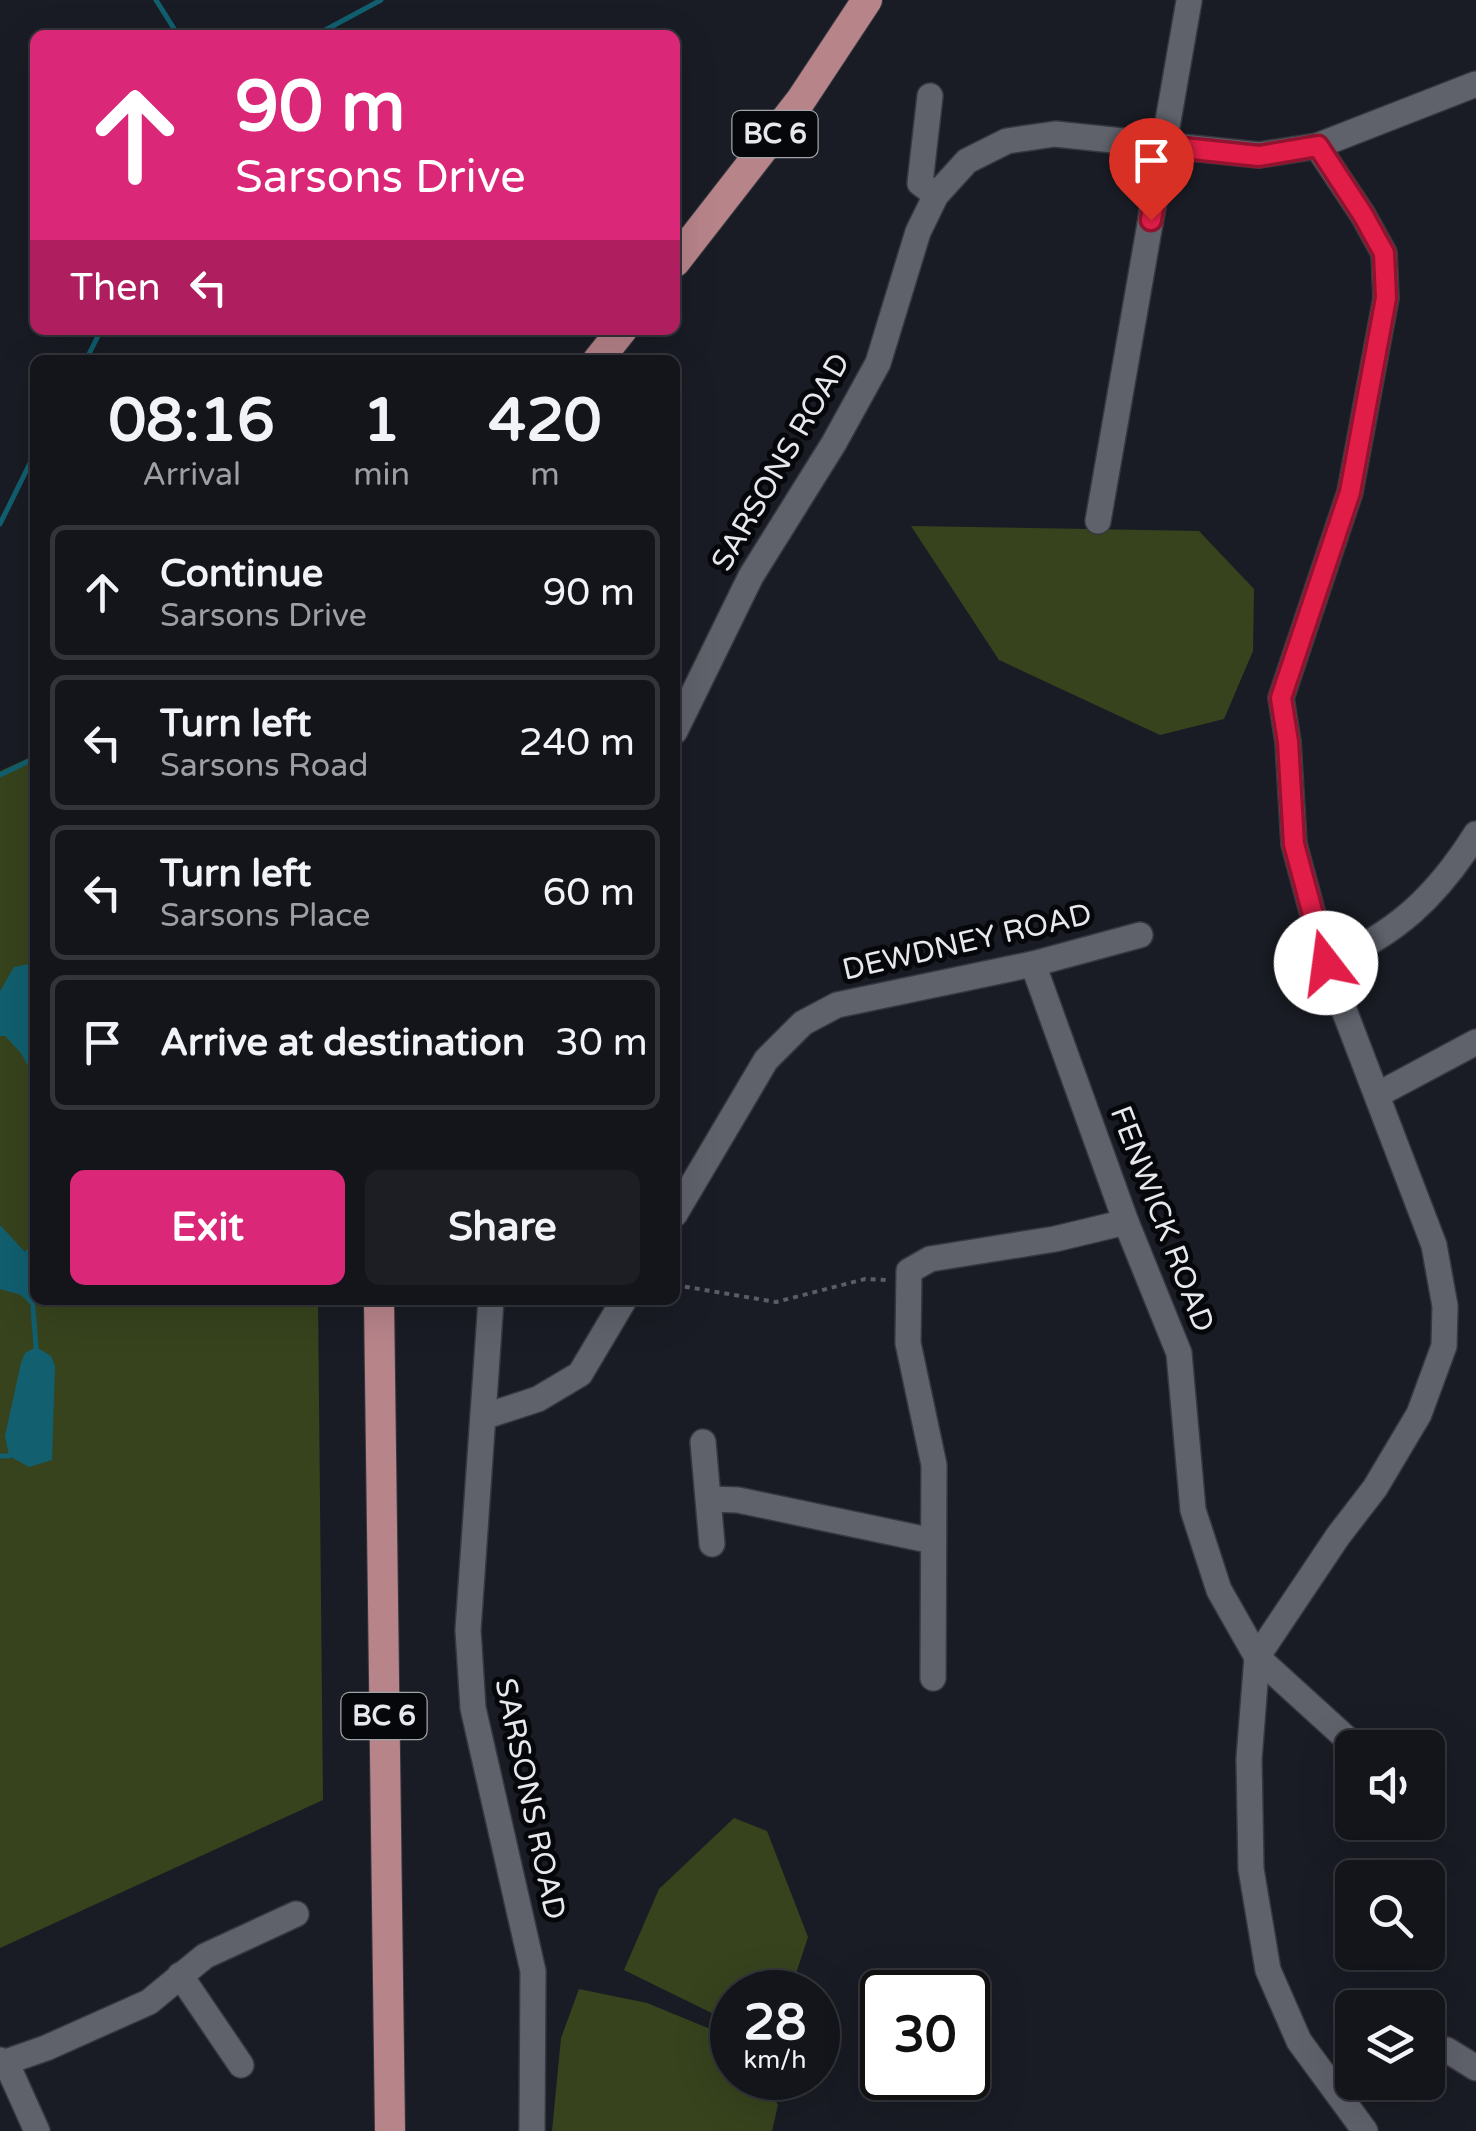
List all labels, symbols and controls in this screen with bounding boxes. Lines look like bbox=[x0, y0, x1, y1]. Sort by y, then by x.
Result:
text: 90 m bbox=[235, 66, 405, 150]
icon: ahead bbox=[70, 70, 200, 200]
road number: BC 6 bbox=[732, 111, 818, 157]
pin bbox=[1109, 118, 1194, 221]
icon: arrive bbox=[1124, 133, 1179, 188]
text: Sarsons Drive bbox=[235, 151, 526, 205]
icon: left bbox=[181, 260, 236, 315]
text: Then bbox=[70, 265, 161, 311]
street label: SARSONS ROAD bbox=[704, 346, 858, 578]
text: 08:16 bbox=[108, 385, 275, 457]
text: 1 bbox=[363, 385, 400, 457]
text: 420 bbox=[488, 385, 602, 457]
text: Arrival bbox=[142, 456, 241, 494]
text: min bbox=[353, 456, 410, 494]
text: m bbox=[530, 456, 560, 494]
text: Continue bbox=[160, 551, 323, 597]
icon: ahead bbox=[75, 565, 130, 620]
text: 90 m bbox=[543, 570, 635, 616]
text: Sarsons Drive bbox=[160, 597, 367, 635]
text: Turn left bbox=[160, 701, 311, 747]
icon: left bbox=[75, 715, 130, 770]
text: 240 m bbox=[519, 720, 635, 766]
text: Sarsons Road bbox=[160, 747, 368, 785]
text: Turn left bbox=[160, 851, 311, 897]
icon: left bbox=[75, 865, 130, 920]
text: 60 m bbox=[543, 870, 635, 916]
street label: DEWDNEY ROAD bbox=[839, 895, 1095, 989]
text: Sarsons Place bbox=[160, 897, 370, 935]
position arrow bbox=[1274, 911, 1378, 1015]
icon: arrive bbox=[75, 1015, 130, 1070]
text: Arrive at destination bbox=[160, 1020, 525, 1066]
text: 30 m bbox=[555, 1020, 648, 1066]
street label: FENWICK ROAD bbox=[1102, 1101, 1222, 1337]
button: Exit bbox=[70, 1170, 345, 1285]
button: Share bbox=[365, 1170, 640, 1285]
street label: SARSONS ROAD bbox=[486, 1675, 574, 1923]
road number: BC 6 bbox=[342, 1693, 426, 1739]
map controls bbox=[1335, 1730, 1445, 2100]
button: sound bbox=[1335, 1730, 1445, 1840]
button: search bbox=[1335, 1860, 1445, 1970]
speed limit sign: 30 bbox=[860, 1970, 990, 2100]
button: layers bbox=[1335, 1990, 1445, 2100]
text: 28 bbox=[744, 1993, 806, 2053]
text: km/h bbox=[744, 2045, 806, 2075]

